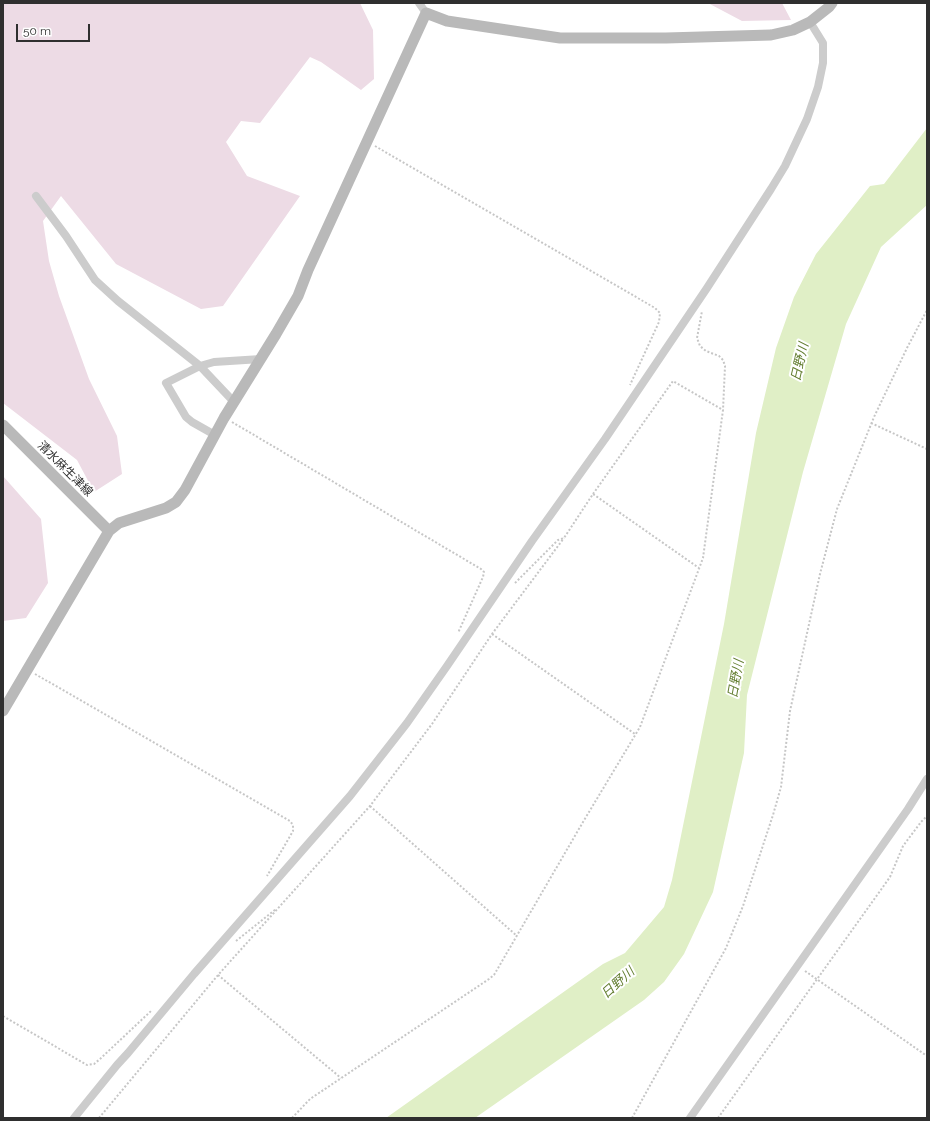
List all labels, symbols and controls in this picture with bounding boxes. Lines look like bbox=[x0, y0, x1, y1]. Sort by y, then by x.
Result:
scale bar bbox=[18, 16, 92, 42]
text: 50 m bbox=[23, 24, 51, 38]
water label: 日野川 bbox=[788, 341, 812, 383]
street label: 清水麻生津線 bbox=[34, 438, 96, 500]
water label: 日野川 bbox=[725, 658, 747, 700]
water label: 日野川 bbox=[598, 964, 638, 1002]

